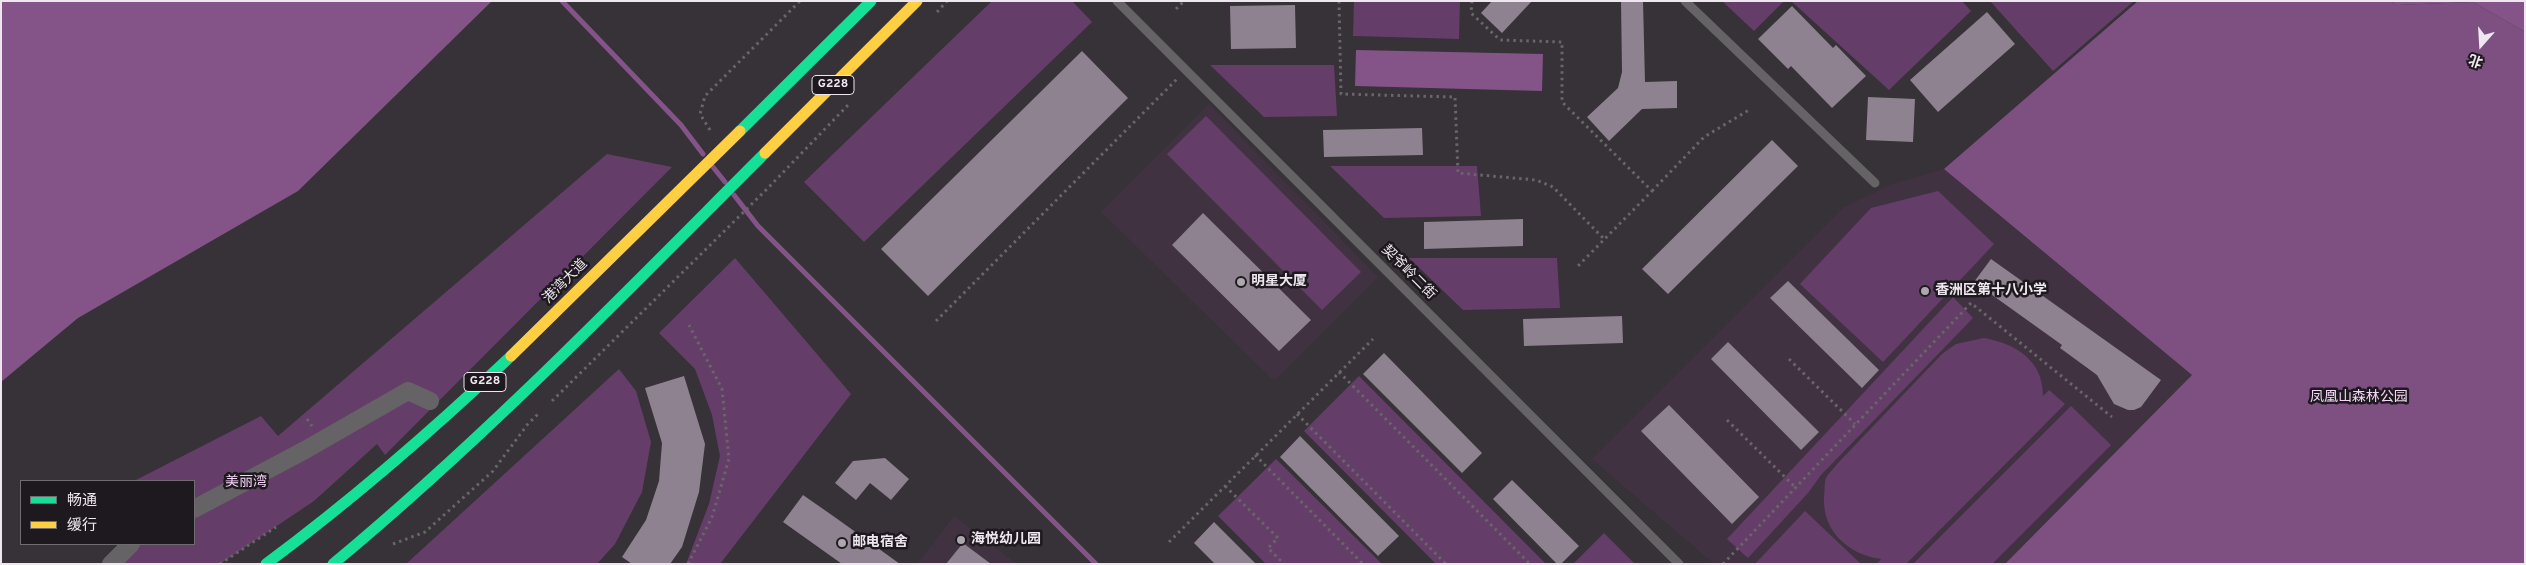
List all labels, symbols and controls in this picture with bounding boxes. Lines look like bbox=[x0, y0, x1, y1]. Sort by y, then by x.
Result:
north arrow bbox=[2456, 20, 2506, 70]
text: 北 bbox=[2467, 49, 2485, 70]
road number: G228 bbox=[812, 76, 854, 94]
street label: 契爷岭二街 bbox=[1377, 242, 1439, 304]
street label: 港湾大道 bbox=[540, 256, 592, 308]
place label: 明星大厦 bbox=[1251, 274, 1307, 290]
marker: 明星大厦 bbox=[1235, 276, 1247, 288]
place label: 香洲区第十八小学 bbox=[1935, 283, 2047, 299]
marker: 香洲区第十八小学 bbox=[1919, 285, 1931, 297]
road number: G228 bbox=[464, 372, 506, 392]
park label: 凤凰山森林公园 bbox=[2310, 390, 2408, 406]
park label: 美丽湾 bbox=[225, 475, 267, 491]
legend bbox=[20, 480, 195, 545]
text: 畅通 bbox=[67, 492, 97, 511]
text: 缓行 bbox=[67, 517, 97, 536]
place label: 海悦幼儿园 bbox=[971, 532, 1041, 548]
marker: 海悦幼儿园 bbox=[955, 534, 967, 546]
place label: 邮电宿舍 bbox=[852, 535, 908, 551]
marker: 邮电宿舍 bbox=[836, 537, 848, 549]

